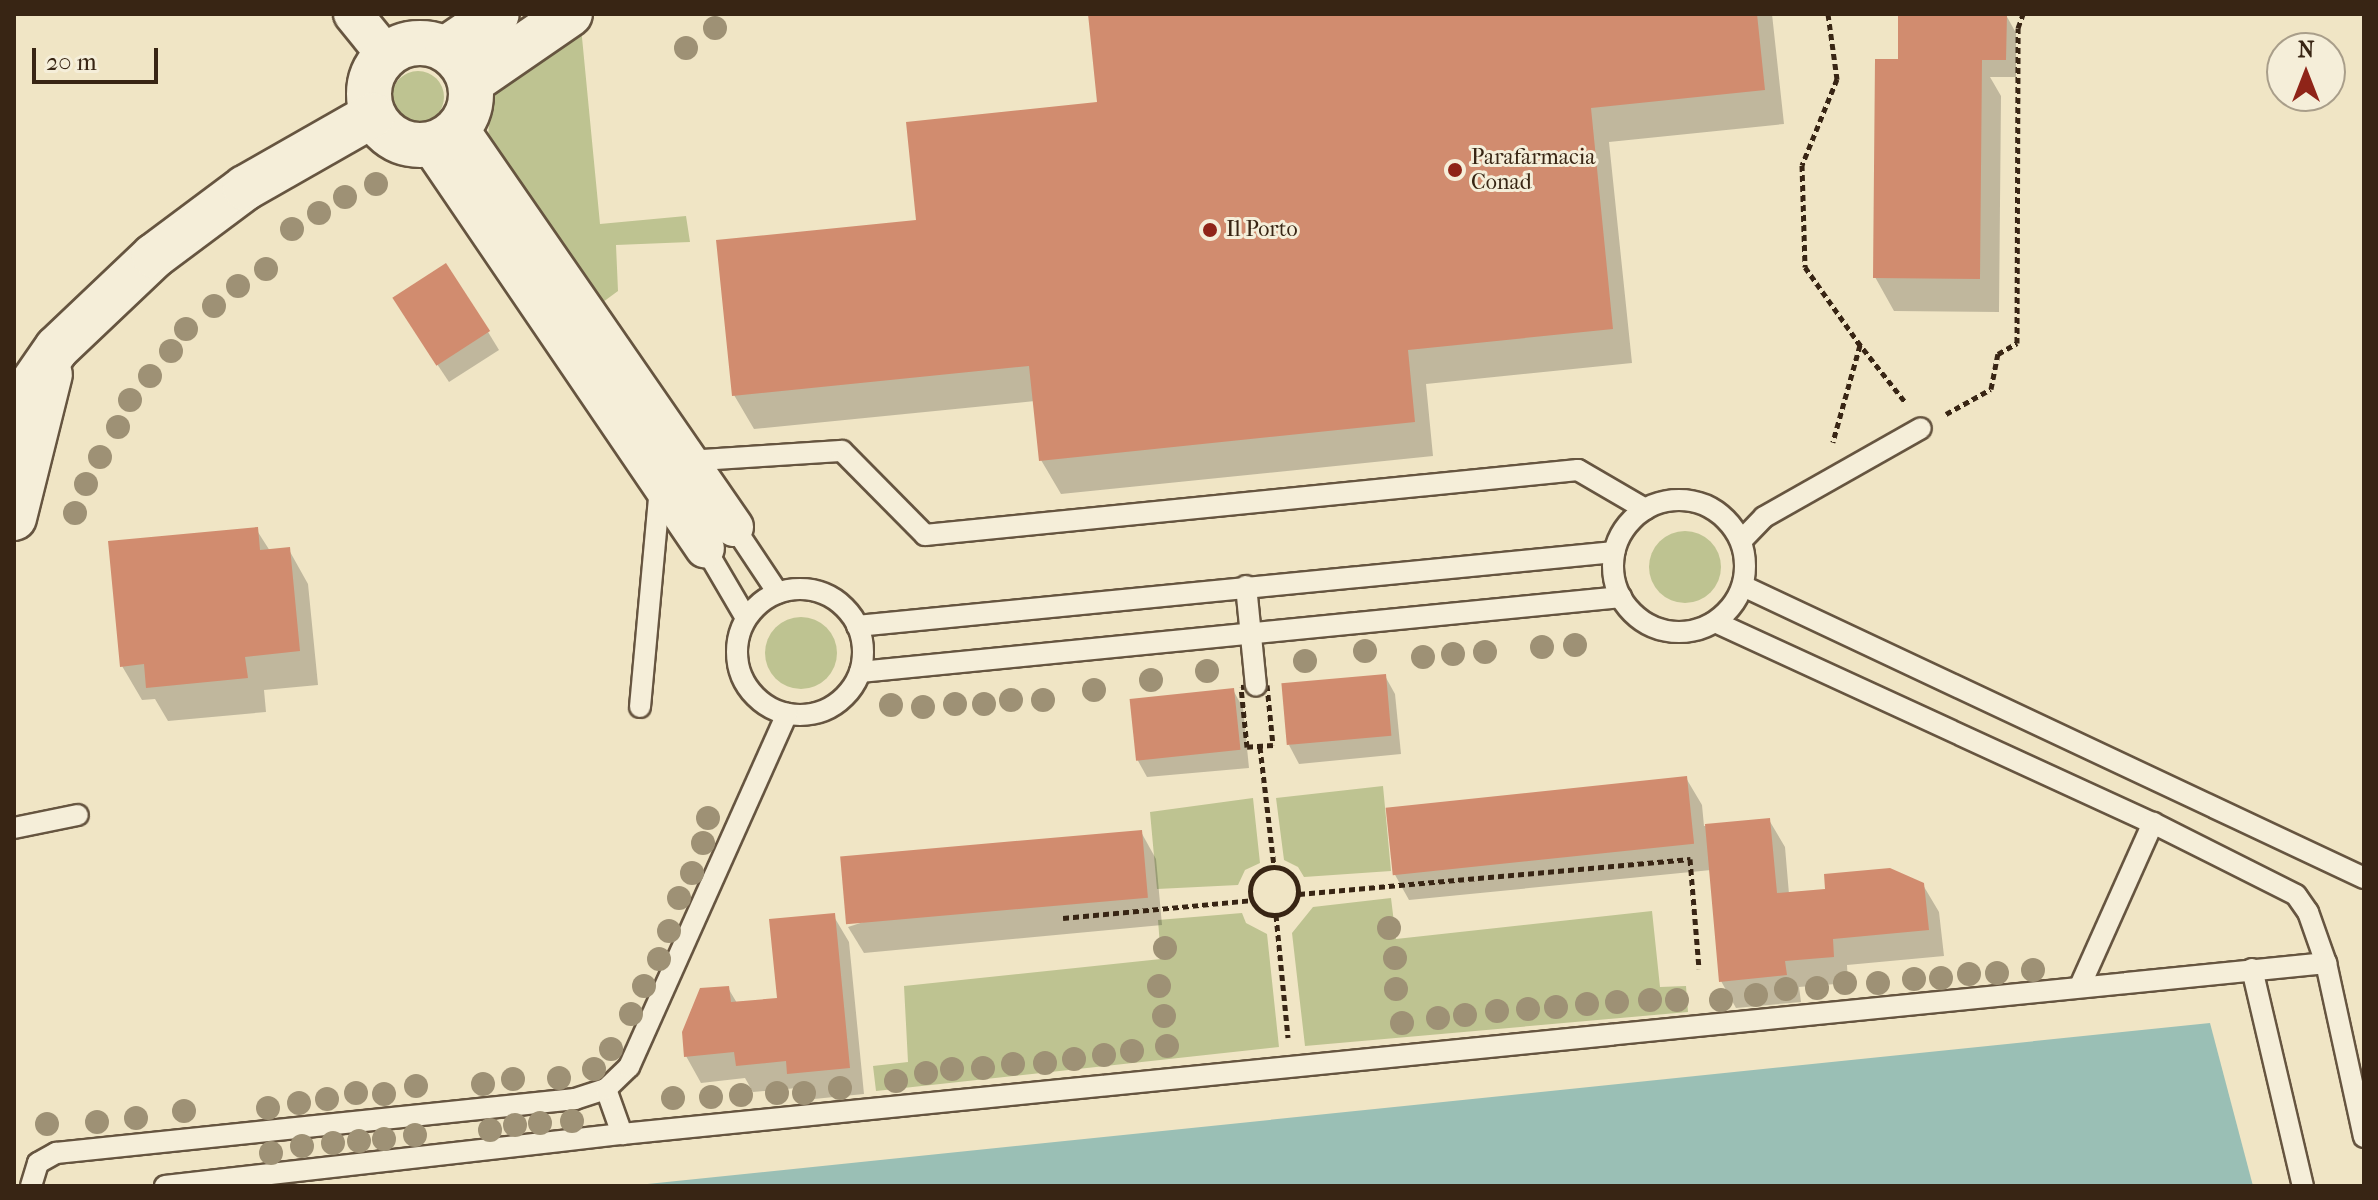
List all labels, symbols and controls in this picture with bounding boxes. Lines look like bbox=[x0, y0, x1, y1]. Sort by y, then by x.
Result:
scale bar bbox=[36, 32, 162, 82]
north arrow bbox=[2266, 32, 2346, 112]
text: N bbox=[2298, 37, 2314, 63]
text: 20 m bbox=[46, 48, 97, 76]
place label: Parafarmacia Conad bbox=[1471, 144, 1595, 196]
marker: Parafarmacia Conad bbox=[1446, 161, 1464, 179]
place label: Il Porto bbox=[1226, 217, 1298, 243]
marker: Il Porto bbox=[1201, 221, 1219, 239]

